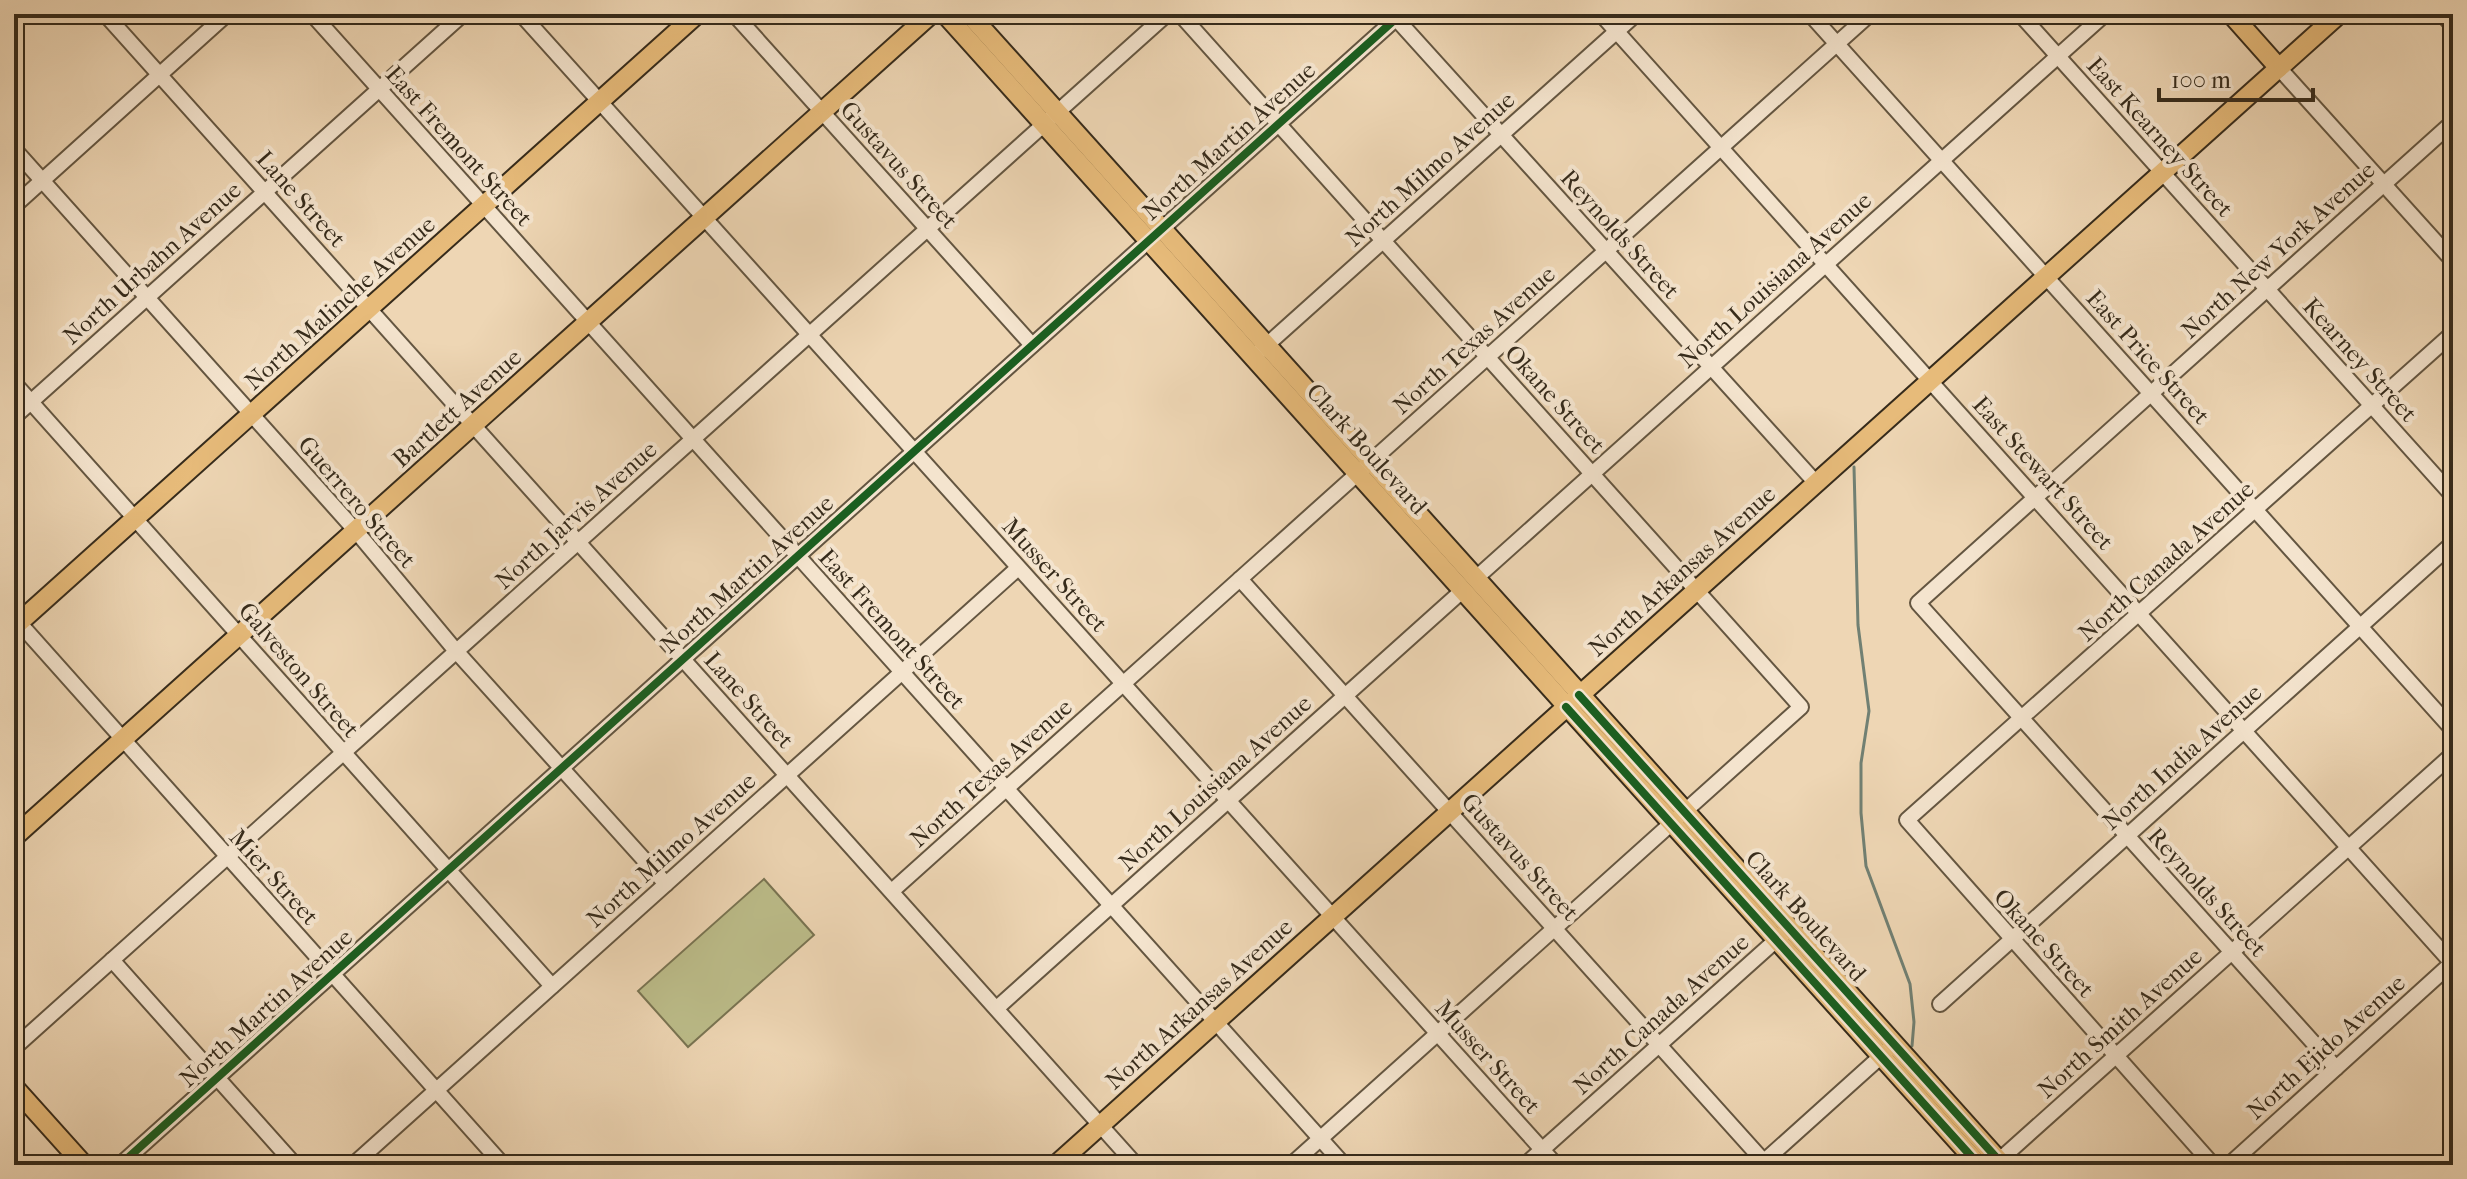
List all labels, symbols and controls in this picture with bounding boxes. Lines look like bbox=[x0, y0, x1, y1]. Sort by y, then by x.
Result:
street label: East Kearney Street bbox=[2081, 51, 2239, 223]
scale bar bbox=[2159, 52, 2313, 102]
street label: North Martin Avenue bbox=[1137, 56, 1321, 226]
street label: East Fremont Street bbox=[380, 60, 539, 232]
text: 100 m bbox=[2171, 66, 2231, 94]
street label: North Milmo Avenue bbox=[1340, 86, 1520, 252]
street label: Gustavus Street bbox=[835, 96, 964, 235]
street label: Lane Street bbox=[251, 145, 352, 253]
street label: North New York Avenue bbox=[2175, 156, 2381, 344]
street label: Reynolds Street bbox=[1555, 164, 1686, 305]
street label: North Urbahn Avenue bbox=[57, 176, 247, 350]
street label: North Louisiana Avenue bbox=[1673, 186, 1877, 374]
street label: North Malinche Avenue bbox=[239, 210, 441, 396]
street label: North Texas Avenue bbox=[1387, 260, 1561, 420]
street label: East Price Street bbox=[2080, 284, 2216, 430]
street label: Kearney Street bbox=[2297, 292, 2423, 428]
street label: Okane Street bbox=[1499, 339, 1611, 459]
street label: Bartlett Avenue bbox=[387, 343, 527, 473]
street label: Clark Boulevard bbox=[1301, 378, 1434, 521]
street label: East Stewart Street bbox=[1967, 390, 2120, 556]
street label: Guerrero Street bbox=[292, 430, 422, 574]
street label: North Jarvis Avenue bbox=[489, 435, 663, 595]
street label: North Canada Avenue bbox=[2073, 475, 2260, 647]
street label: North Arkansas Avenue bbox=[1583, 480, 1781, 662]
street label: North Martin Avenue bbox=[655, 489, 839, 659]
street label: Musser Street bbox=[997, 512, 1114, 638]
street label: East Fremont Street bbox=[813, 543, 972, 715]
street label: Galveston Street bbox=[233, 597, 366, 744]
street label: Lane Street bbox=[699, 646, 800, 754]
street label: North India Avenue bbox=[2097, 678, 2267, 836]
street label: North Louisiana Avenue bbox=[1113, 689, 1317, 877]
street label: North Texas Avenue bbox=[904, 693, 1078, 853]
street label: North Milmo Avenue bbox=[581, 767, 761, 933]
street label: Gustavus Street bbox=[1456, 788, 1585, 927]
street label: Reynolds Street bbox=[2142, 822, 2273, 963]
street label: Mier Street bbox=[224, 823, 325, 931]
street label: Clark Boulevard bbox=[1740, 845, 1873, 988]
street label: Okane Street bbox=[1988, 883, 2100, 1003]
street label: North Arkansas Avenue bbox=[1100, 913, 1298, 1095]
street label: North Martin Avenue bbox=[174, 923, 358, 1093]
street label: North Canada Avenue bbox=[1568, 928, 1755, 1100]
street label: North Smith Avenue bbox=[2032, 942, 2208, 1104]
street label: North Ejido Avenue bbox=[2241, 969, 2411, 1125]
street label: Musser Street bbox=[1430, 994, 1547, 1120]

